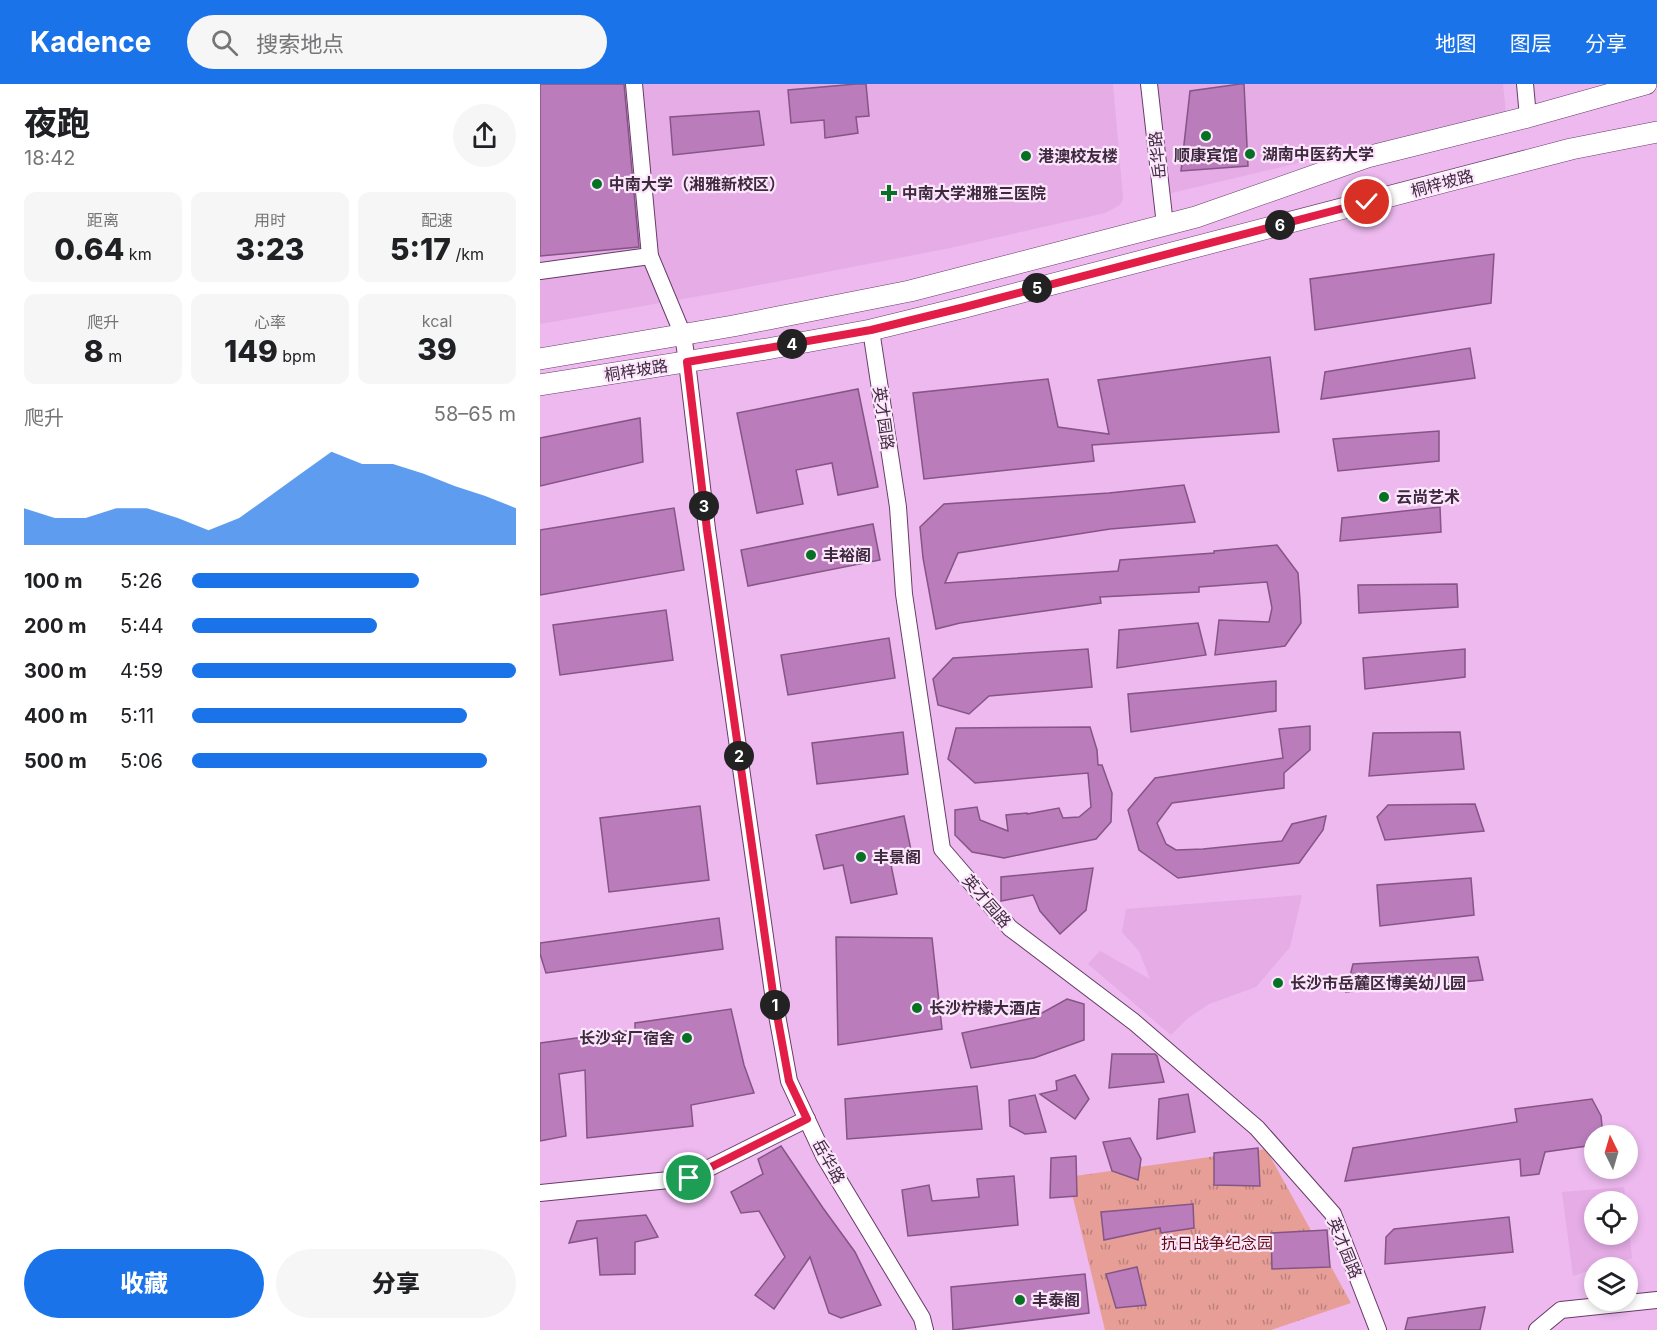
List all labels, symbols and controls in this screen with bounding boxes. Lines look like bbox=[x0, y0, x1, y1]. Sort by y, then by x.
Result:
search box bbox=[187, 15, 607, 69]
text: Kadence bbox=[30, 25, 151, 59]
icon: search bbox=[208, 26, 241, 59]
text: 搜索地点 bbox=[256, 31, 344, 57]
text: 地图 bbox=[1435, 31, 1477, 56]
text: 图层 bbox=[1510, 31, 1552, 56]
text: 分享 bbox=[1585, 31, 1627, 56]
text: 夜跑 bbox=[24, 103, 90, 143]
button: share bbox=[453, 104, 516, 167]
marker: 顺康宾馆 bbox=[1199, 129, 1213, 143]
street label: 岳华路 bbox=[1145, 130, 1169, 180]
place label: 湖南中医药大学 bbox=[1262, 144, 1374, 164]
place label: 顺康宾馆 bbox=[1174, 145, 1238, 165]
text: 18:42 bbox=[24, 146, 75, 170]
place label: 港澳校友楼 bbox=[1038, 146, 1118, 166]
marker: 湖南中医药大学 bbox=[1243, 147, 1257, 161]
marker: 港澳校友楼 bbox=[1019, 149, 1033, 163]
street label: 桐梓坡路 bbox=[1408, 165, 1476, 201]
place label: 中南大学（湘雅新校区） bbox=[609, 174, 785, 194]
pin bbox=[1341, 176, 1392, 227]
marker: 中南大学（湘雅新校区） bbox=[590, 177, 604, 191]
place label: 中南大学湘雅三医院 bbox=[902, 183, 1046, 203]
marker: 中南大学湘雅三医院 bbox=[880, 184, 898, 202]
icon: check bbox=[1350, 185, 1383, 218]
text: 距离 bbox=[87, 210, 119, 230]
text: 用时 bbox=[254, 210, 286, 230]
text: 配速 bbox=[421, 210, 453, 230]
pin: 6 bbox=[1265, 210, 1295, 240]
text: 6 bbox=[1275, 215, 1285, 235]
text: 0.64 bbox=[54, 231, 124, 267]
text: 3:23 bbox=[235, 231, 305, 267]
text: 5:17 bbox=[390, 231, 451, 267]
text: km bbox=[124, 244, 152, 264]
text: /km bbox=[451, 244, 484, 264]
pin: 5 bbox=[1022, 273, 1052, 303]
text: 5 bbox=[1032, 278, 1042, 298]
text: kcal bbox=[422, 311, 452, 331]
text: 爬升 bbox=[87, 312, 119, 332]
text: 心率 bbox=[254, 312, 286, 332]
pin: 4 bbox=[777, 329, 807, 359]
text: 39 bbox=[417, 331, 457, 367]
text: 8 bbox=[84, 333, 104, 369]
text: 149 bbox=[224, 333, 278, 369]
text: 4 bbox=[787, 334, 797, 354]
text: m bbox=[104, 346, 122, 366]
text: bpm bbox=[278, 346, 316, 366]
street label: 桐梓坡路 bbox=[603, 355, 669, 385]
street label: 英才园路 bbox=[870, 385, 898, 451]
text: 58–65 m bbox=[434, 402, 516, 426]
text: 爬升 bbox=[24, 406, 64, 430]
place label: 云尚艺术 bbox=[1396, 487, 1460, 507]
marker: 云尚艺术 bbox=[1377, 490, 1391, 504]
pin: 3 bbox=[689, 491, 719, 521]
text: 3 bbox=[699, 496, 709, 516]
place label: 丰裕阁 bbox=[823, 545, 871, 565]
marker: 丰裕阁 bbox=[804, 548, 818, 562]
text: 100 m bbox=[24, 569, 83, 593]
text: 5:26 bbox=[120, 569, 163, 593]
text: 200 m bbox=[24, 614, 87, 638]
text: 5:44 bbox=[120, 614, 164, 638]
text: 300 m bbox=[24, 659, 87, 683]
text: 4:59 bbox=[120, 659, 163, 683]
text: 400 m bbox=[24, 704, 88, 728]
text: 5:11 bbox=[120, 704, 154, 728]
pin: 2 bbox=[724, 741, 754, 771]
text: 2 bbox=[734, 746, 744, 766]
text: 500 m bbox=[24, 749, 87, 773]
text: 5:06 bbox=[120, 749, 163, 773]
place label: 丰景阁 bbox=[873, 847, 921, 867]
marker: 丰景阁 bbox=[854, 850, 868, 864]
street label: 英才园路 bbox=[958, 870, 1016, 932]
place label: 长沙市岳麓区博美幼儿园 bbox=[1290, 973, 1466, 993]
marker: 长沙市岳麓区博美幼儿园 bbox=[1271, 976, 1285, 990]
pin: 1 bbox=[760, 990, 790, 1020]
text: 1 bbox=[772, 995, 778, 1015]
place label: 长沙柠檬大酒店 bbox=[929, 998, 1041, 1018]
marker: 长沙柠檬大酒店 bbox=[910, 1001, 924, 1015]
place label: 长沙伞厂宿舍 bbox=[579, 1028, 675, 1048]
marker: 长沙伞厂宿舍 bbox=[680, 1031, 694, 1045]
north arrow bbox=[1584, 1125, 1638, 1179]
map controls bbox=[1584, 1125, 1638, 1311]
street label: 岳华路 bbox=[809, 1135, 849, 1187]
pin bbox=[663, 1152, 714, 1203]
icon: arrive bbox=[672, 1161, 705, 1194]
button: locate bbox=[1584, 1191, 1638, 1245]
street label: 英才园路 bbox=[1324, 1215, 1366, 1281]
park label: 抗日战争纪念园 bbox=[1161, 1233, 1273, 1253]
button: 收藏 bbox=[24, 1249, 264, 1318]
button: 分享 bbox=[276, 1249, 516, 1318]
button: layers bbox=[1584, 1257, 1638, 1311]
place label: 丰泰阁 bbox=[1032, 1290, 1080, 1310]
marker: 丰泰阁 bbox=[1013, 1293, 1027, 1307]

